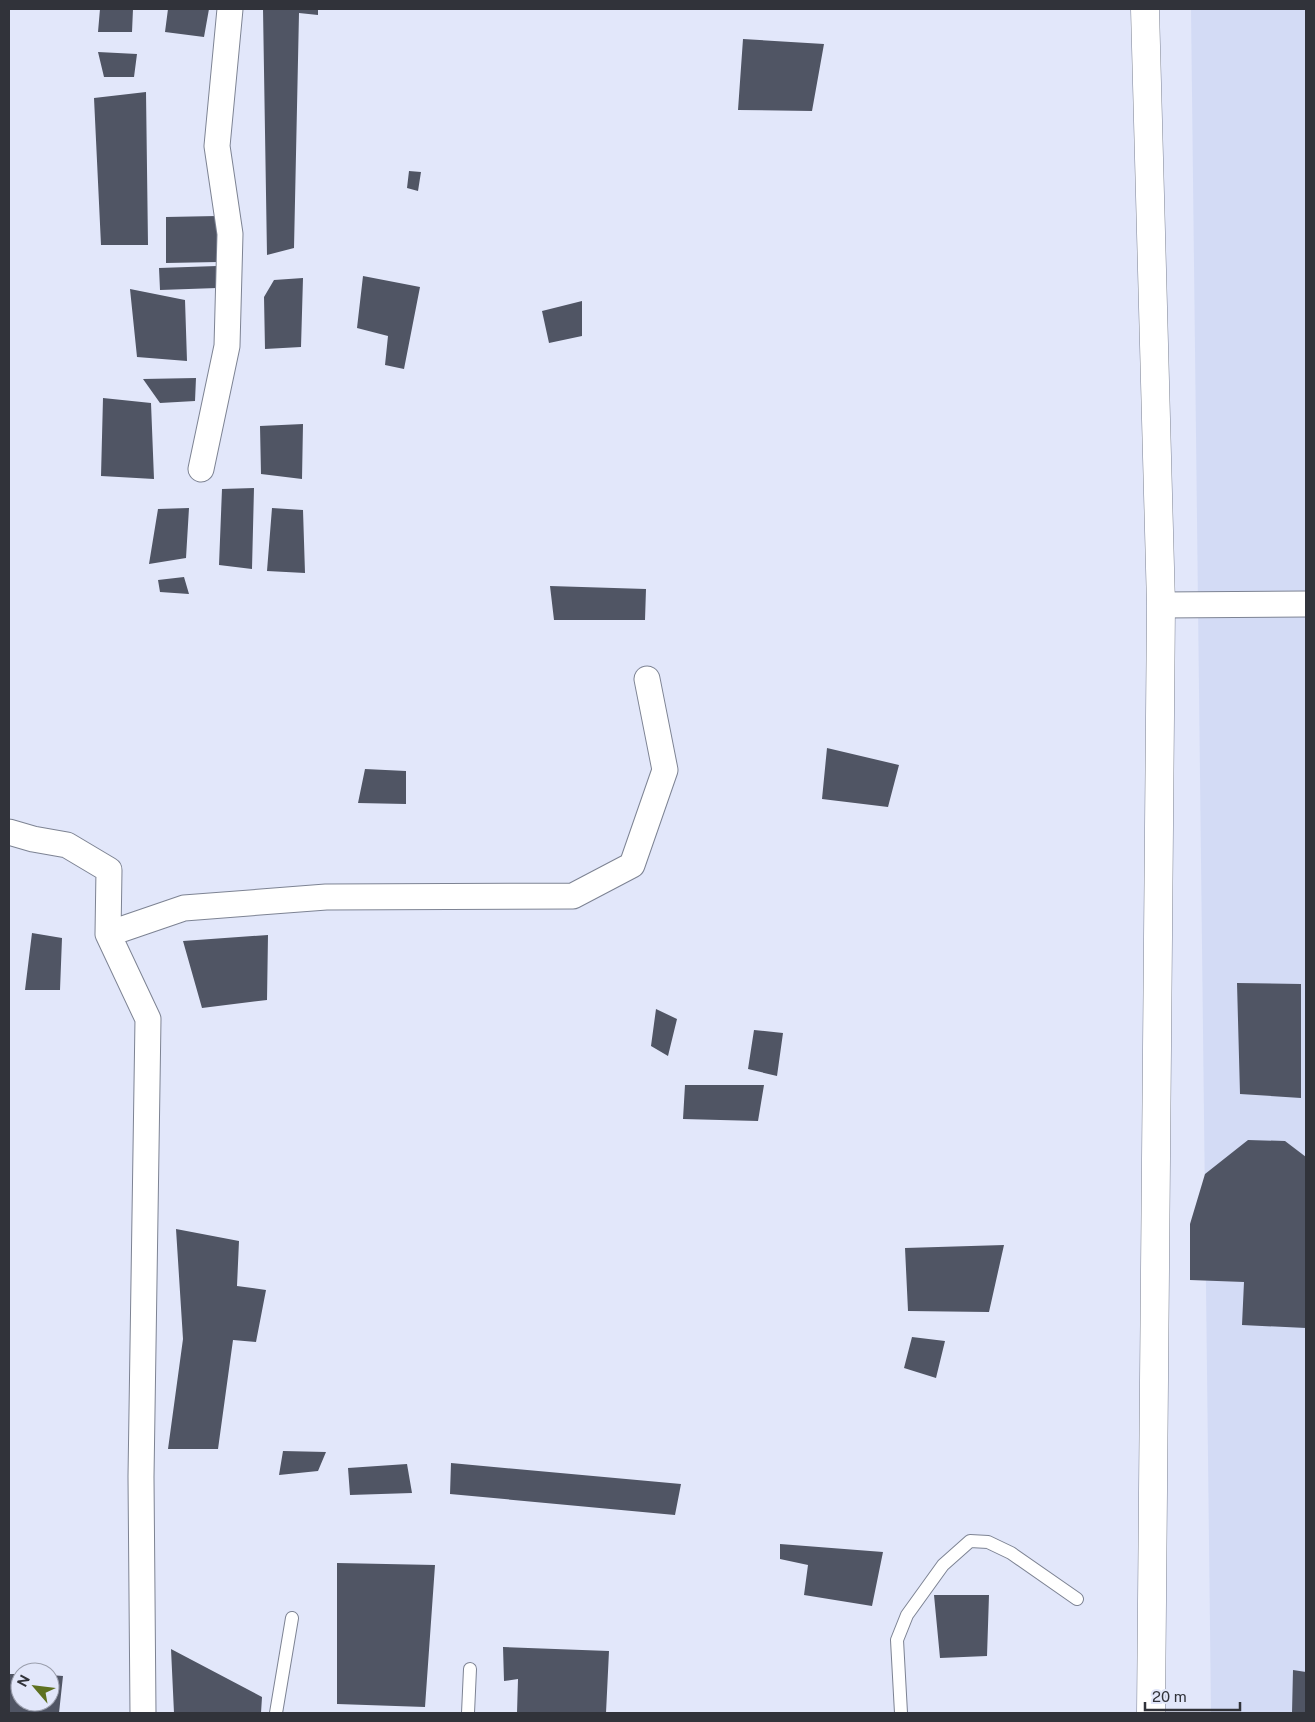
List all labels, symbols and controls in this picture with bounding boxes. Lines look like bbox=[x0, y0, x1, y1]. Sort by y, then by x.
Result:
north arrow bbox=[10, 1662, 60, 1712]
text: N bbox=[14, 1672, 33, 1689]
scale bar bbox=[1145, 1680, 1240, 1712]
text: 20 m bbox=[1152, 1688, 1187, 1705]

